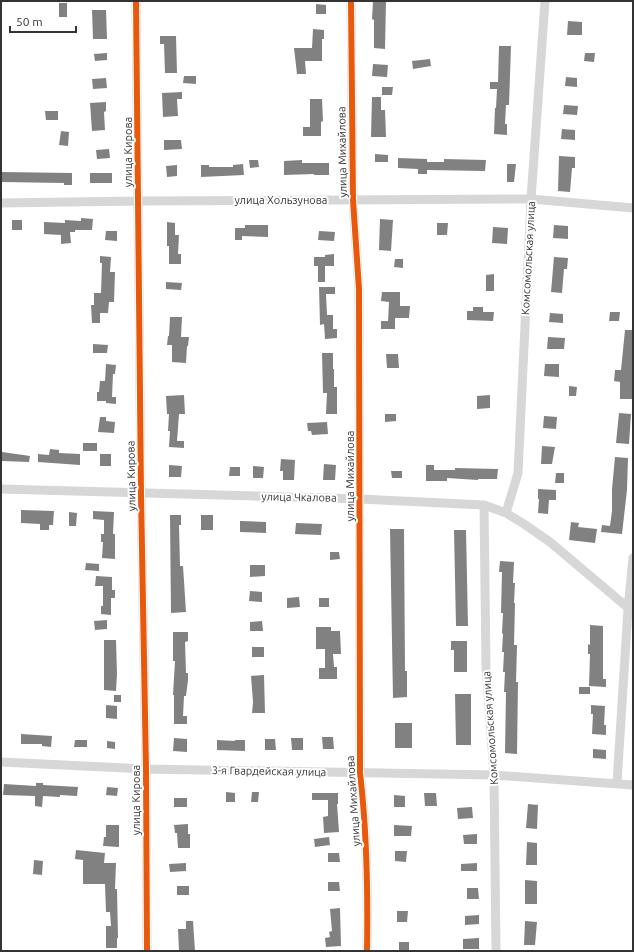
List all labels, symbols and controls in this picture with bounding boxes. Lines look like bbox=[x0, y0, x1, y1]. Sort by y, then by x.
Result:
scale bar bbox=[10, 8, 76, 34]
text: 50 m bbox=[16, 15, 43, 28]
street label: улица Михайлова bbox=[335, 106, 349, 198]
street label: улица Кирова bbox=[122, 117, 134, 187]
street label: улица Хользунова bbox=[234, 194, 328, 206]
street label: Комсомольская улица bbox=[519, 201, 537, 315]
street label: улица Михайлова bbox=[344, 430, 356, 522]
street label: улица Кирова bbox=[124, 441, 138, 511]
street label: улица Чкалова bbox=[261, 490, 337, 504]
street label: Комсомольская улица bbox=[480, 671, 500, 785]
street label: улица Михайлова bbox=[344, 755, 362, 847]
street label: 3-я Гвардейская улица bbox=[212, 764, 326, 778]
street label: улица Кирова bbox=[130, 765, 142, 835]

